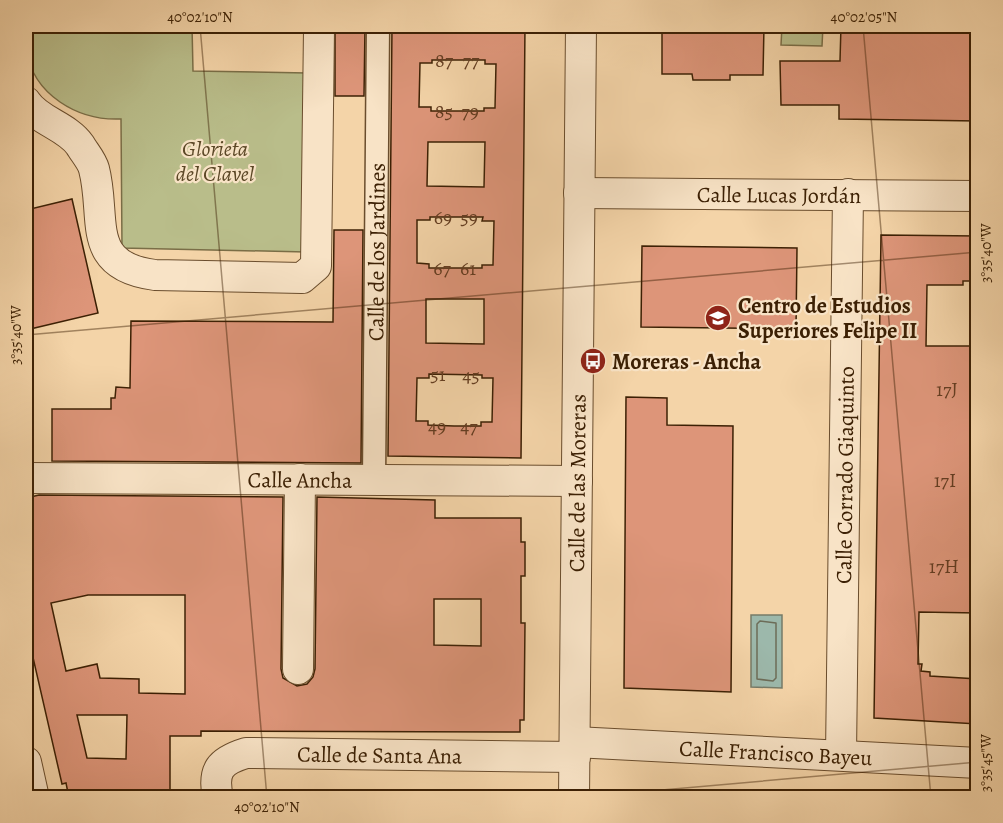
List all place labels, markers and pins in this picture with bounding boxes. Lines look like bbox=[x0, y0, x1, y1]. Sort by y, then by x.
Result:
place label: Centro de Estudios Superiores Felipe II bbox=[738, 291, 917, 346]
school or university icon: Centro de Estudios Superiores Felipe II bbox=[703, 303, 733, 333]
bus stop icon: Moreras - Ancha bbox=[578, 346, 608, 376]
place label: Moreras - Ancha bbox=[612, 347, 762, 377]

